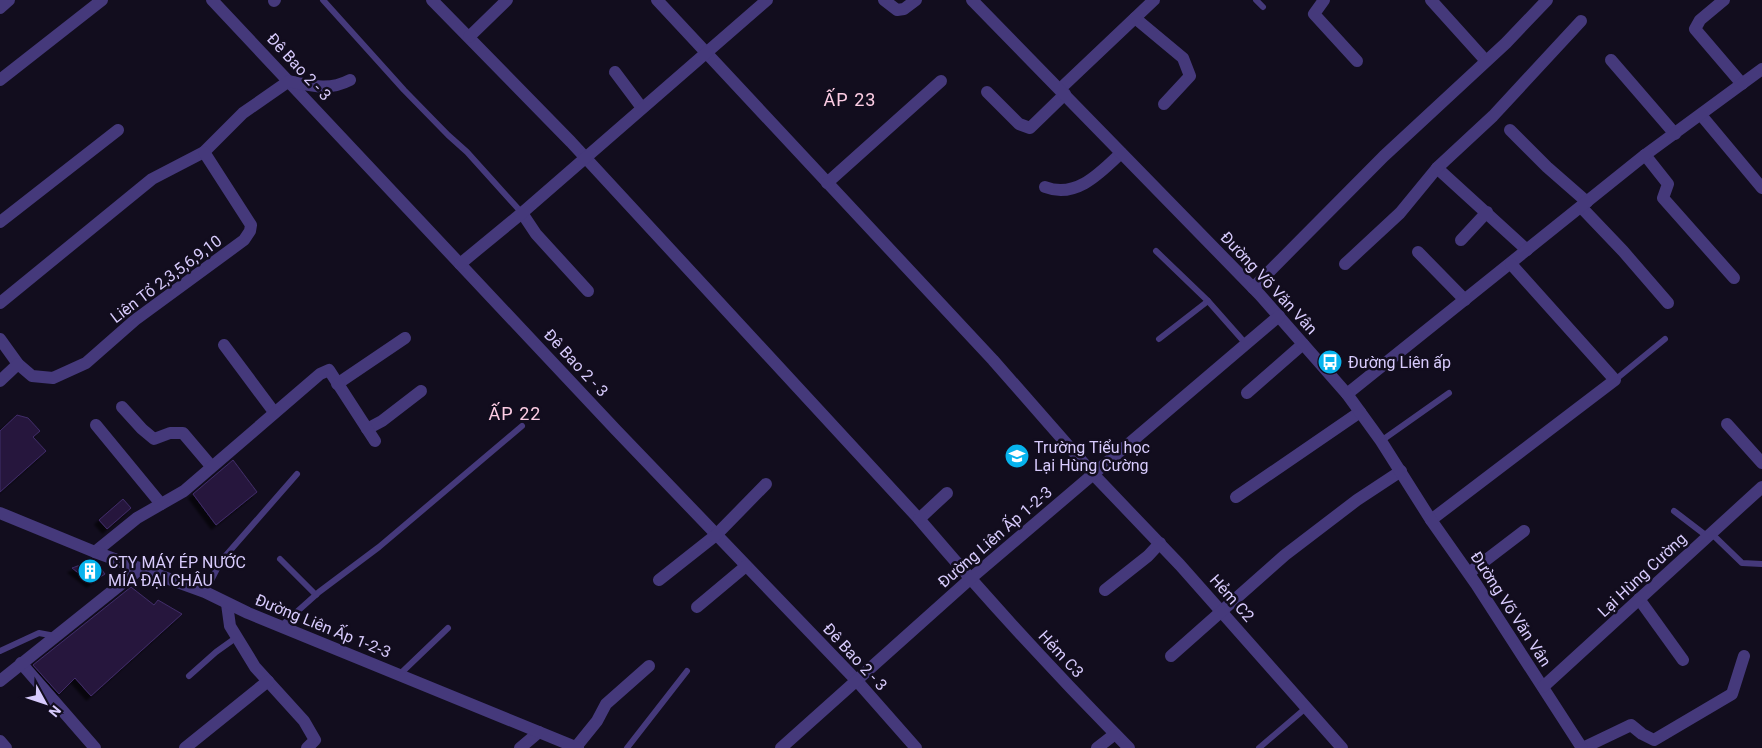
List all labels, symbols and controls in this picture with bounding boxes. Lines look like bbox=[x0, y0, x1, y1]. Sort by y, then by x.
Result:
street label: Đê Bao 2 - 3 bbox=[263, 29, 335, 105]
district label: ẤP 23 bbox=[824, 88, 876, 110]
street label: Đường Võ Văn Vân bbox=[1217, 228, 1321, 338]
street label: Liên Tổ 2,3,5,6,9,10 bbox=[107, 231, 225, 327]
street label: Đê Bao 2 - 3 bbox=[540, 325, 612, 401]
bus stop icon: Đường Liên ấp bbox=[1317, 349, 1343, 375]
place label: Đường Liên ấp bbox=[1348, 353, 1451, 372]
district label: ẤP 22 bbox=[489, 402, 541, 424]
place label: Trường Tiểu học Lại Hùng Cường bbox=[1034, 438, 1150, 475]
school or university icon: Trường Tiểu học Lại Hùng Cường bbox=[1004, 443, 1030, 469]
street label: Đường Liên Ấp 1-2-3 bbox=[934, 482, 1056, 592]
street label: Lại Hùng Cường bbox=[1594, 529, 1690, 621]
street label: Đường Võ Văn Vân bbox=[1467, 548, 1555, 670]
place label: CTY MÁY ÉP NƯỚC MÍA ĐẠI CHÂU bbox=[108, 553, 246, 590]
building icon: CTY MÁY ÉP NƯỚC MÍA ĐẠI CHÂU bbox=[77, 558, 103, 584]
street label: Hẻm C2 bbox=[1206, 570, 1258, 626]
street label: Đường Liên Ấp 1-2-3 bbox=[252, 589, 394, 662]
street label: Đê Bao 2 - 3 bbox=[819, 619, 891, 695]
street label: Hẻm C3 bbox=[1035, 627, 1087, 681]
north arrow bbox=[20, 678, 70, 728]
text: N bbox=[46, 702, 64, 720]

